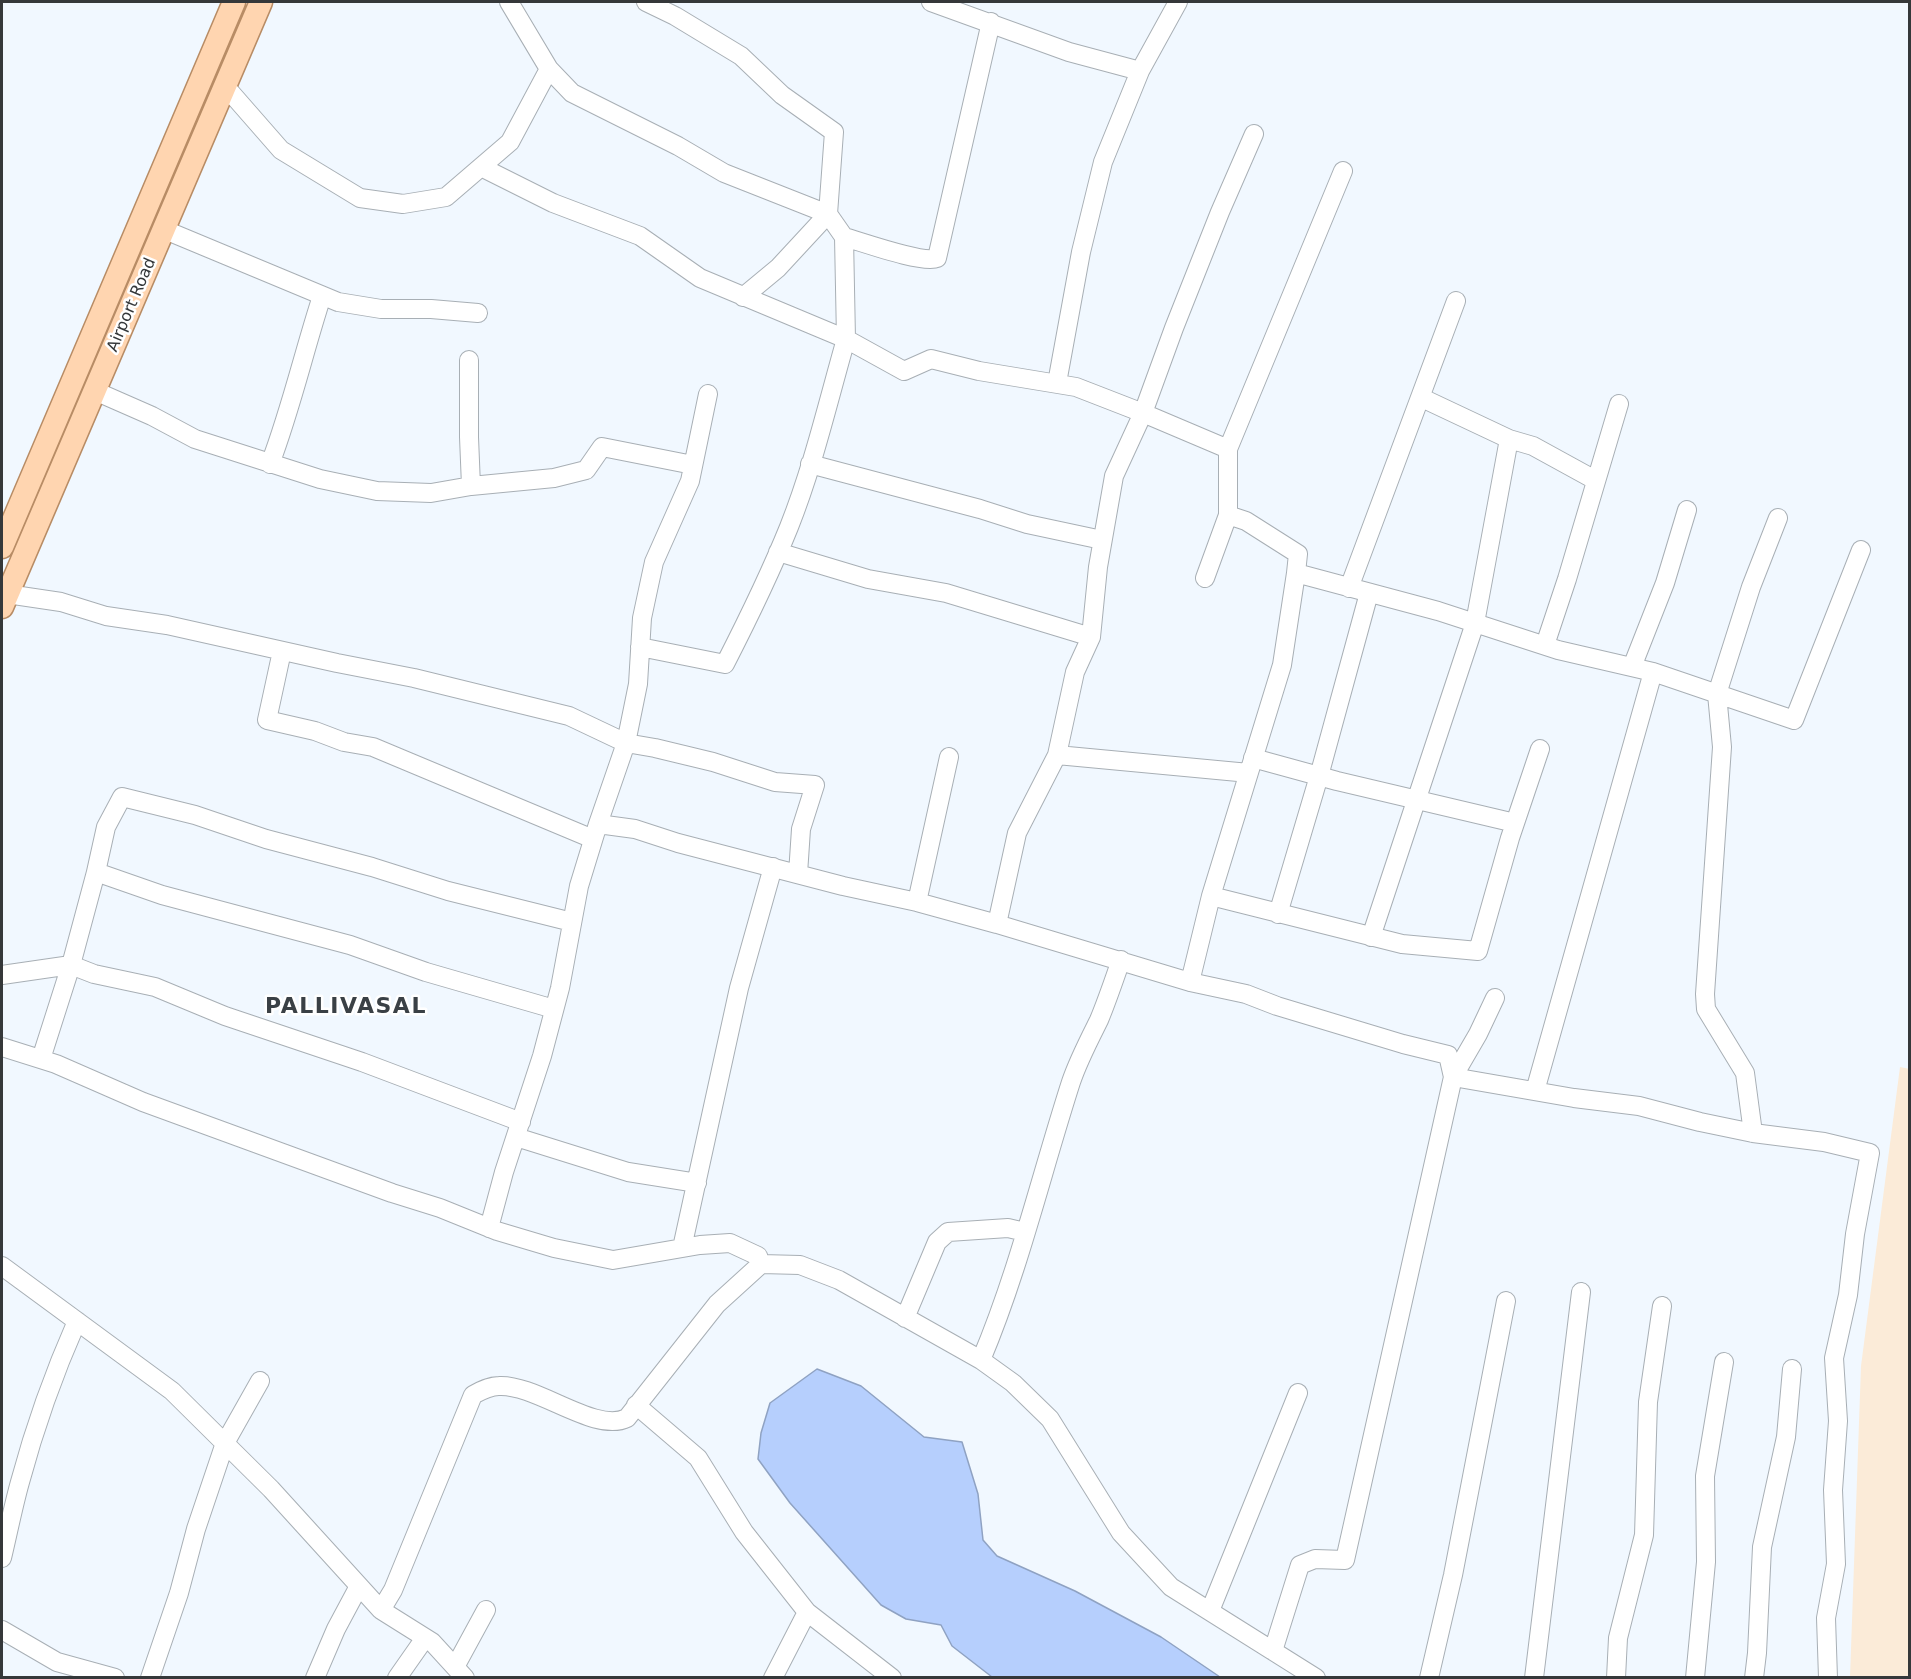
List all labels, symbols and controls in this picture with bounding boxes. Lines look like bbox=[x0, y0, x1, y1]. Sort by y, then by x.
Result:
street label: Airport Road bbox=[104, 255, 160, 355]
district label: PALLIVASAL bbox=[265, 994, 427, 1020]

